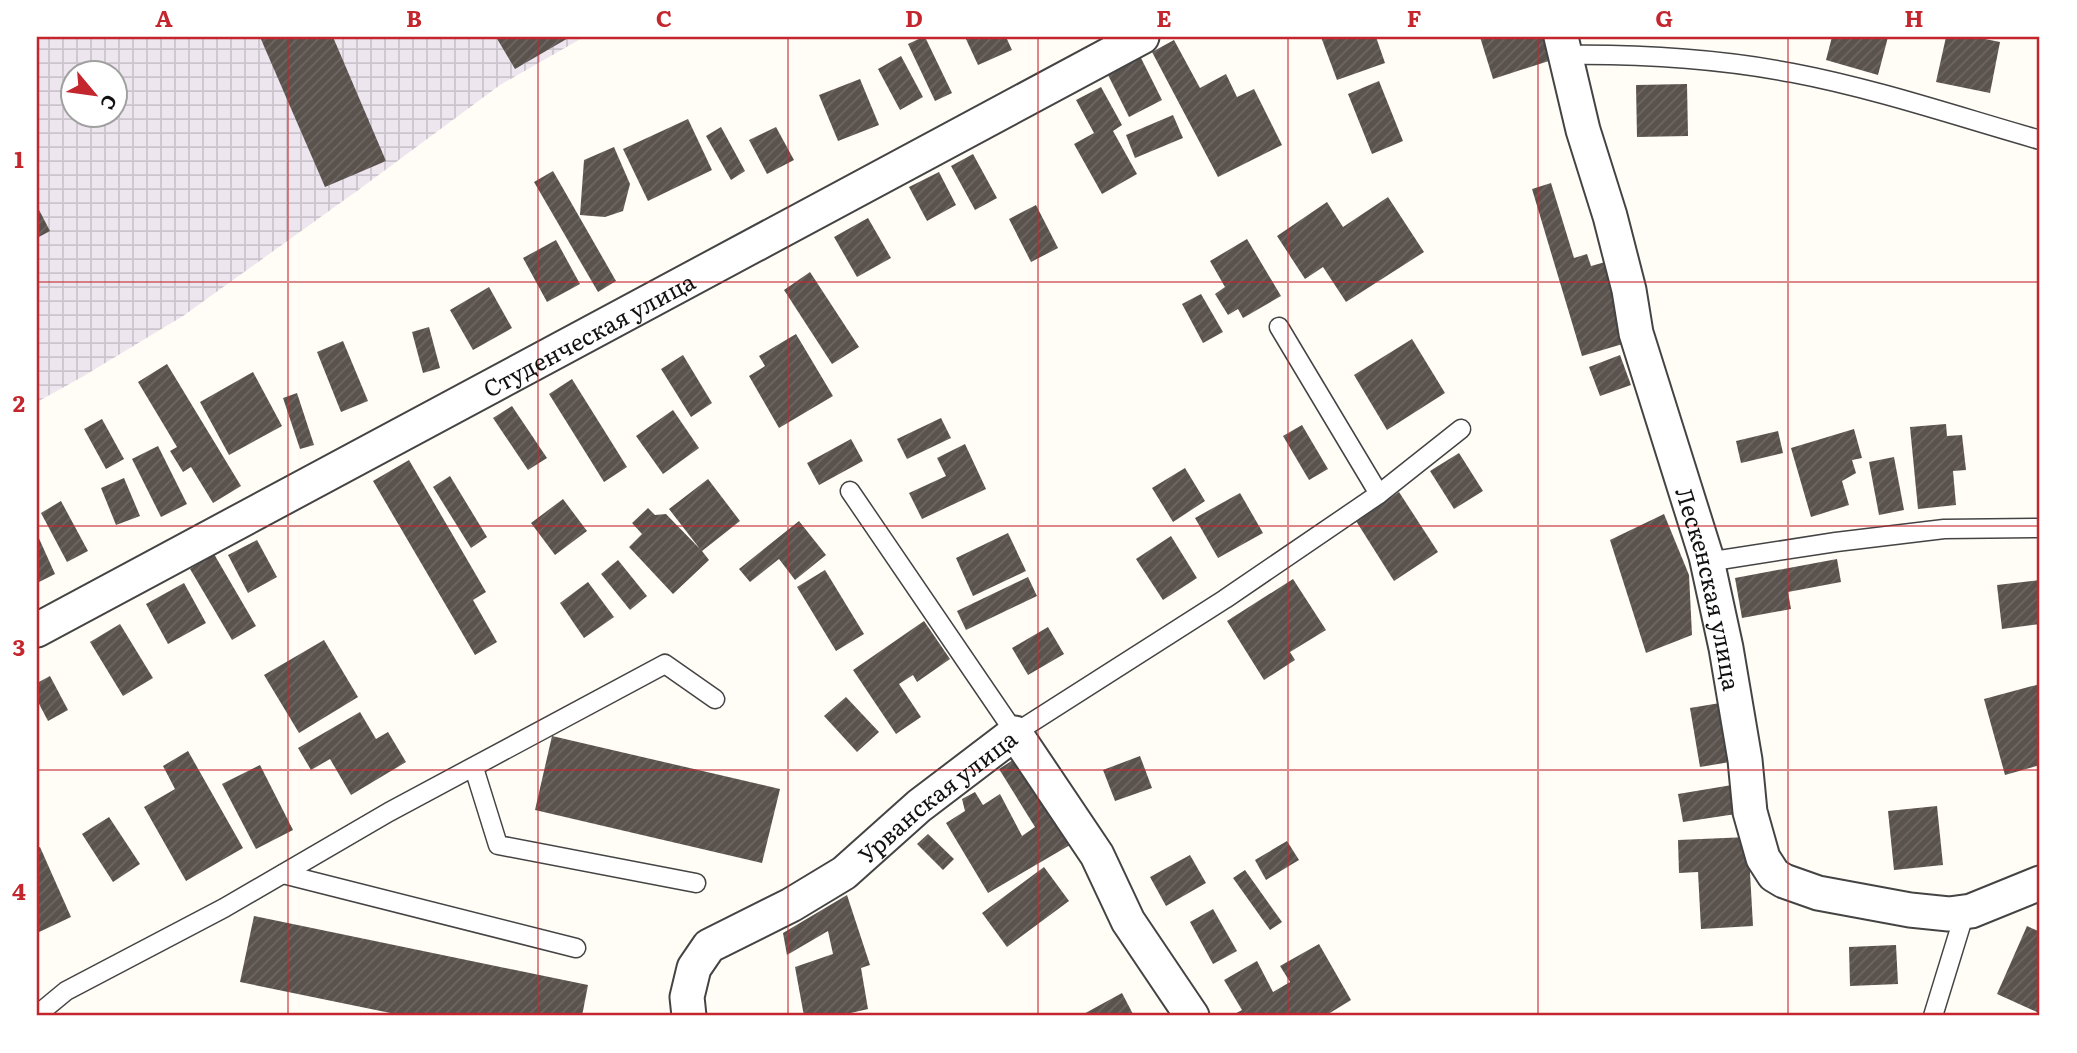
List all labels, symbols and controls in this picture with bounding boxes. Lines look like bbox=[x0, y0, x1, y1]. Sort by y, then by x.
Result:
text: A bbox=[155, 0, 173, 34]
text: B bbox=[406, 0, 422, 34]
text: C bbox=[656, 0, 672, 34]
text: D bbox=[905, 0, 923, 34]
text: E bbox=[1156, 0, 1172, 34]
text: F bbox=[1407, 0, 1422, 34]
text: G bbox=[1655, 0, 1673, 34]
text: H bbox=[1904, 0, 1924, 34]
north arrow bbox=[60, 60, 130, 130]
text: С bbox=[94, 90, 125, 115]
text: 1 bbox=[14, 141, 24, 175]
street label: Студенческая улица bbox=[477, 263, 701, 405]
text: 2 bbox=[13, 385, 25, 419]
street label: Лескенская улица bbox=[1668, 483, 1750, 693]
text: 3 bbox=[13, 629, 25, 663]
street label: Урванская улица bbox=[850, 721, 1024, 870]
text: 4 bbox=[12, 873, 26, 907]

